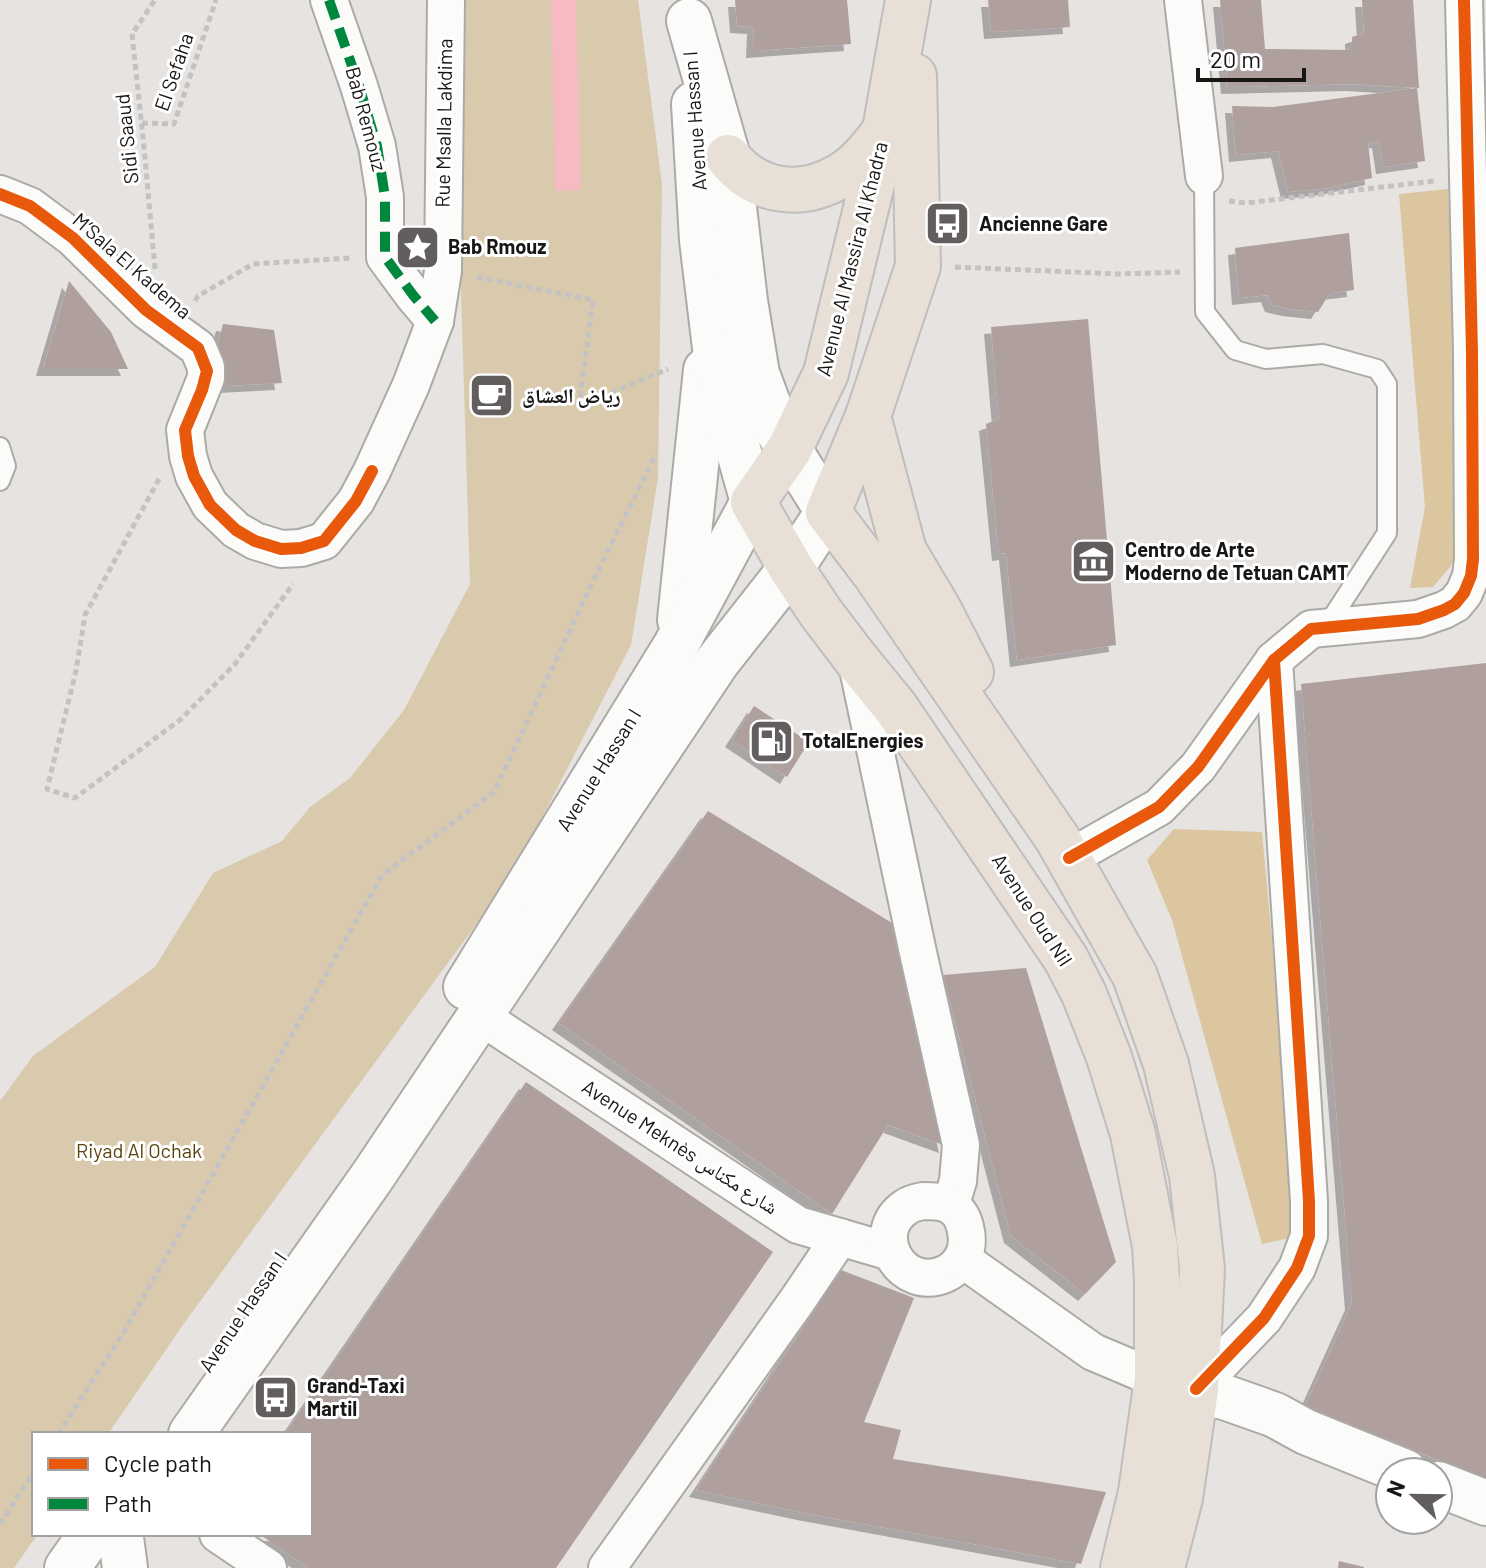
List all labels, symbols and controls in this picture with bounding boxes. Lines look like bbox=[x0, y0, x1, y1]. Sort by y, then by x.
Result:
street label: El Sefaha bbox=[149, 30, 198, 114]
scale bar bbox=[1198, 32, 1304, 82]
street label: Rue Msalla Lakdima bbox=[430, 38, 456, 208]
text: 20 m bbox=[1210, 44, 1261, 73]
street label: Avenue Hassan I bbox=[677, 50, 711, 192]
street label: Bab Remouz bbox=[341, 64, 392, 174]
street label: Sidi Saaud bbox=[109, 93, 143, 185]
street label: Avenue Al Massira Al Khadra bbox=[810, 139, 892, 378]
bus stop icon: Ancienne Gare bbox=[924, 200, 972, 248]
street label: M’Sala El Kadema bbox=[68, 207, 197, 323]
place label: Ancienne Gare bbox=[979, 211, 1108, 235]
place icon: Bab Rmouz bbox=[393, 223, 441, 271]
place label: Bab Rmouz bbox=[448, 234, 546, 258]
cafe icon: رياض العشاق bbox=[467, 372, 515, 420]
place label: رياض العشاق bbox=[522, 383, 621, 408]
place label: Centro de Arte Moderno de Tetuan CAMT bbox=[1125, 537, 1349, 584]
museum icon: Centro de Arte Moderno de Tetuan CAMT bbox=[1070, 538, 1118, 586]
street label: Avenue Hassan I bbox=[551, 704, 645, 835]
fuel station icon: TotalEnergies bbox=[747, 717, 795, 765]
place label: TotalEnergies bbox=[802, 728, 924, 752]
street label: Avenue Oud Nil bbox=[988, 849, 1078, 970]
street label: Avenue Meknès شارع مكناس bbox=[577, 1074, 783, 1220]
park label: Riyad Al Ochak bbox=[76, 1138, 202, 1162]
street label: Avenue Hassan I bbox=[193, 1247, 291, 1376]
bus stop icon: Grand-Taxi Martil bbox=[252, 1373, 300, 1421]
place label: Grand-Taxi Martil bbox=[307, 1373, 405, 1420]
legend bbox=[32, 1432, 312, 1536]
text: Cycle path bbox=[104, 1448, 212, 1477]
north arrow bbox=[1374, 1456, 1454, 1536]
text: N bbox=[1380, 1476, 1409, 1500]
text: Path bbox=[104, 1488, 152, 1517]

